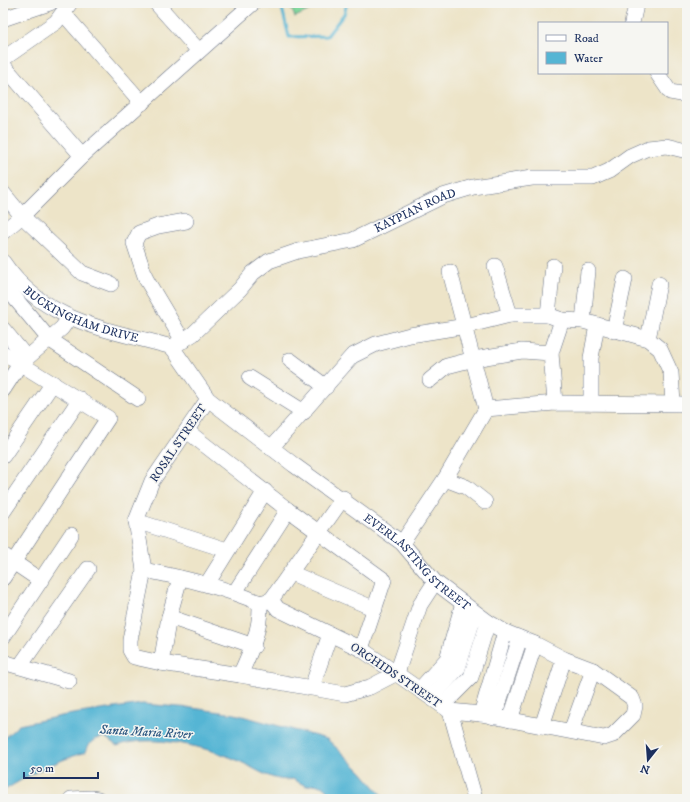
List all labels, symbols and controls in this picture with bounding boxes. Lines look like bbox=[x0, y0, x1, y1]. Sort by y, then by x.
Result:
legend bbox=[538, 22, 668, 74]
text: Road bbox=[574, 31, 599, 46]
text: Water bbox=[573, 51, 603, 66]
street label: KAYPIAN ROAD bbox=[372, 186, 458, 236]
street label: BUCKINGHAM DRIVE bbox=[20, 283, 141, 346]
street label: ROSAL STREET bbox=[147, 401, 210, 485]
street label: EVERLASTING STREET bbox=[360, 511, 473, 614]
street label: ORCHIDS STREET bbox=[347, 639, 444, 711]
water label: Santa Maria River bbox=[98, 722, 194, 742]
north arrow bbox=[628, 740, 668, 780]
scale bar bbox=[24, 754, 98, 780]
text: 50 m bbox=[30, 761, 54, 776]
text: N bbox=[639, 761, 652, 777]

